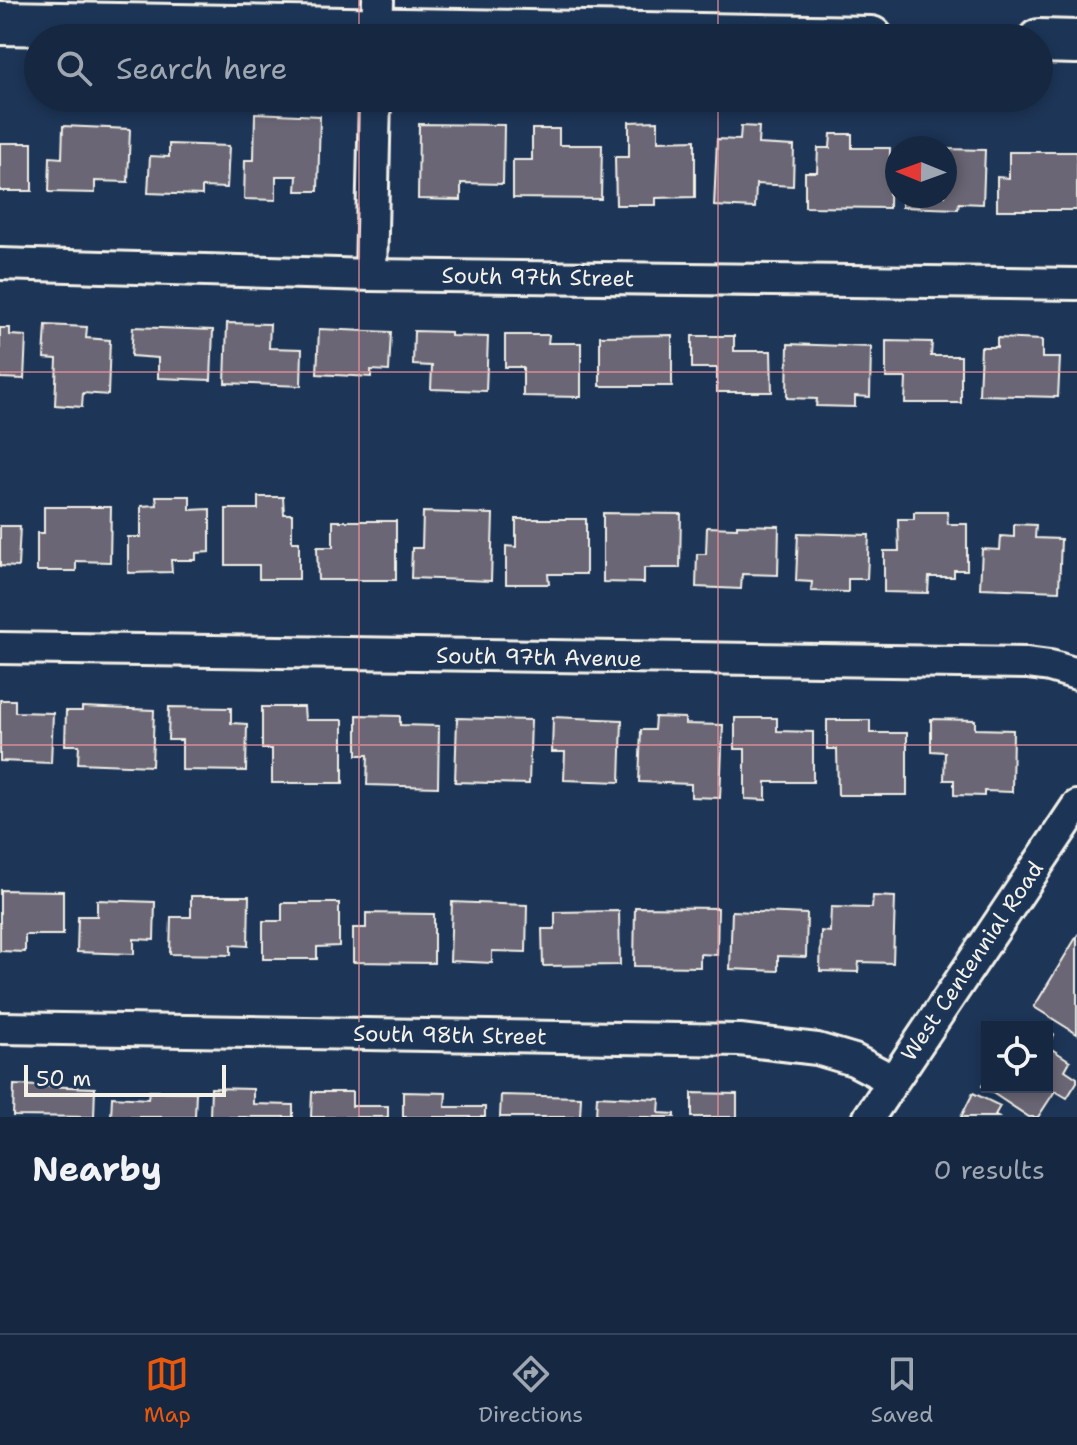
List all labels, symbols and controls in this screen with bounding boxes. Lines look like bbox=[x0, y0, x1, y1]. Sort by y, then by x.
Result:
search box bbox=[24, 24, 1053, 112]
icon: search bbox=[52, 46, 96, 90]
text: Search here bbox=[116, 48, 287, 89]
north arrow bbox=[885, 136, 957, 208]
street label: South 97th Street bbox=[441, 261, 635, 293]
street label: South 97th Avenue bbox=[436, 641, 642, 673]
street label: West Centennial Road bbox=[894, 855, 1050, 1067]
street label: South 98th Street bbox=[353, 1019, 547, 1051]
map controls bbox=[981, 1021, 1053, 1093]
button: locate bbox=[981, 1021, 1053, 1093]
scale bar bbox=[24, 1061, 226, 1097]
text: 50 m bbox=[36, 1064, 91, 1093]
text: Nearby bbox=[32, 1146, 162, 1192]
text: 0 results bbox=[933, 1152, 1045, 1187]
tab: Map bbox=[144, 1352, 191, 1429]
tab: Directions bbox=[478, 1352, 583, 1429]
tab: Saved bbox=[871, 1352, 933, 1429]

